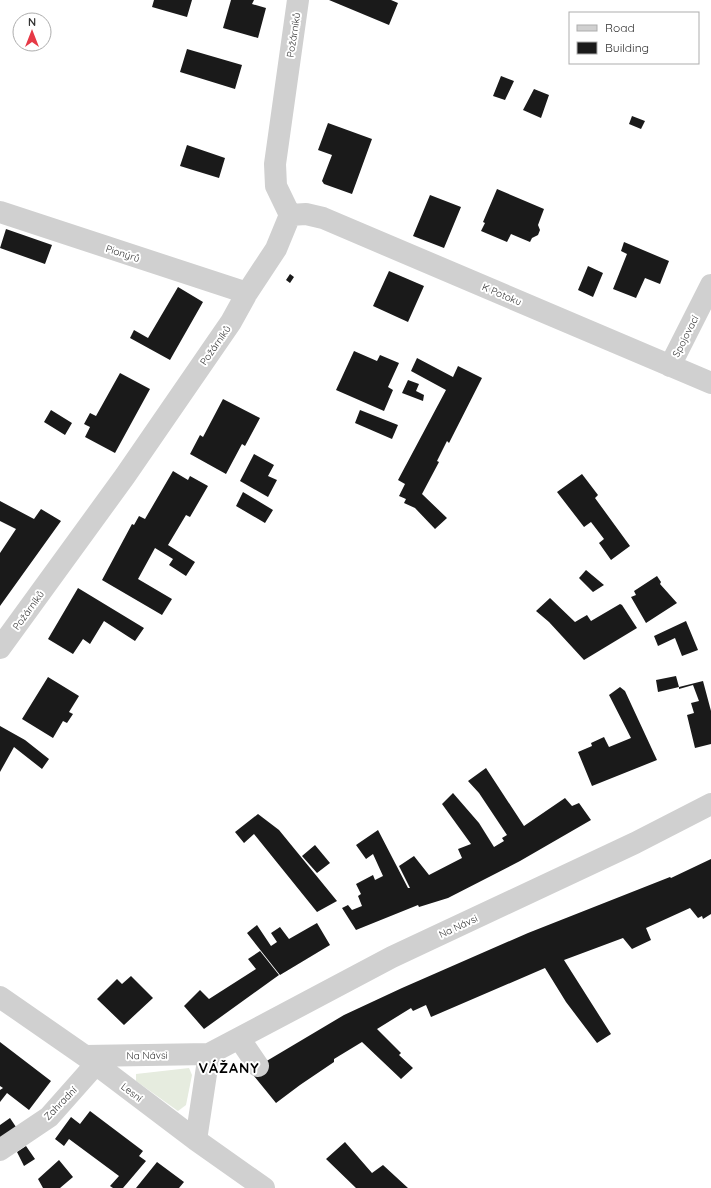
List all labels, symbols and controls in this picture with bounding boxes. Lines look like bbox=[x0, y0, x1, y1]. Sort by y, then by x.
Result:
north arrow bbox=[12, 12, 52, 52]
street label: Požárníků bbox=[284, 12, 303, 59]
legend bbox=[569, 12, 699, 64]
text: N bbox=[28, 15, 36, 29]
text: Road bbox=[605, 20, 635, 35]
text: Building bbox=[605, 40, 649, 55]
street label: Pionýrů bbox=[104, 242, 142, 265]
street label: K Potoku bbox=[480, 280, 524, 309]
street label: Spojovací bbox=[669, 312, 702, 359]
street label: Požárníků bbox=[197, 323, 234, 368]
street label: Požárníků bbox=[10, 588, 47, 633]
street label: Na Návsi bbox=[437, 912, 480, 941]
street label: Na Návsi bbox=[126, 1049, 168, 1062]
district label: VÁŽANY bbox=[198, 1059, 260, 1077]
street label: Lesní bbox=[118, 1080, 146, 1105]
street label: Zahradní bbox=[41, 1083, 80, 1123]

